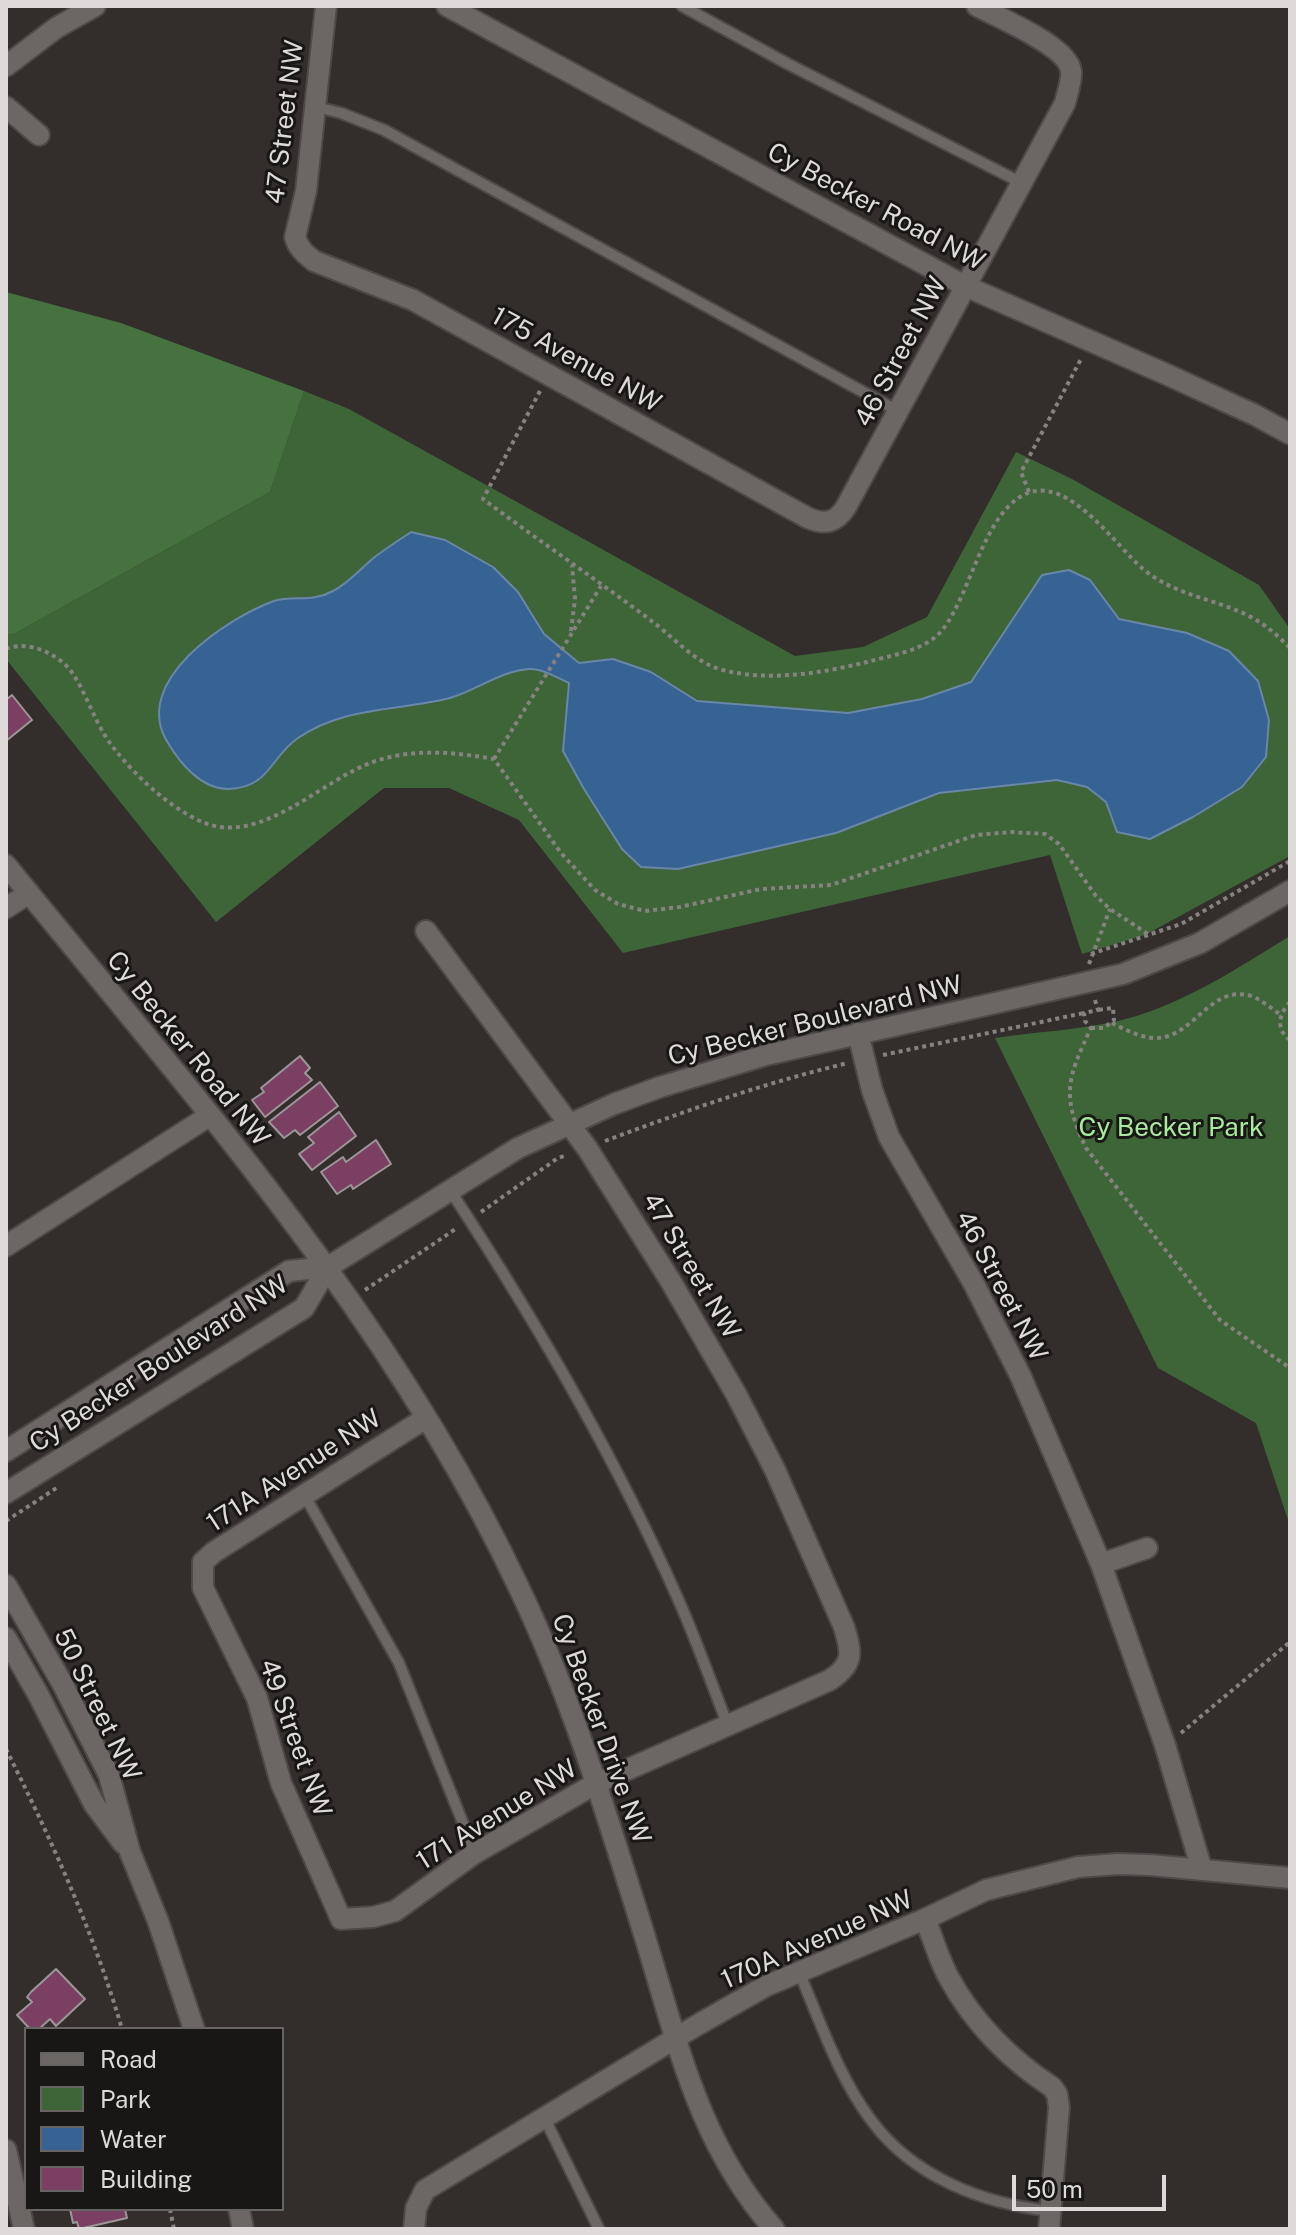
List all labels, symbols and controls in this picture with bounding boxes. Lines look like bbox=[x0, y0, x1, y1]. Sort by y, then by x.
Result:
street label: 47 Street NW bbox=[259, 38, 311, 206]
street label: Cy Becker Road NW bbox=[762, 136, 990, 278]
street label: 46 Street NW bbox=[848, 272, 954, 432]
street label: 175 Avenue NW bbox=[486, 300, 666, 420]
street label: Cy Becker Road NW bbox=[100, 945, 276, 1153]
street label: Cy Becker Boulevard NW bbox=[665, 969, 965, 1073]
park label: Cy Becker Park bbox=[1079, 1112, 1263, 1144]
street label: 47 Street NW bbox=[635, 1187, 747, 1345]
street label: 46 Street NW bbox=[948, 1206, 1054, 1366]
street label: Cy Becker Boulevard NW bbox=[24, 1269, 294, 1459]
street label: 171A Avenue NW bbox=[201, 1403, 387, 1539]
street label: Cy Becker Drive NW bbox=[545, 1610, 657, 1848]
street label: 50 Street NW bbox=[47, 1624, 147, 1786]
street label: 49 Street NW bbox=[252, 1655, 338, 1821]
street label: 171 Avenue NW bbox=[411, 1753, 583, 1877]
street label: 170A Avenue NW bbox=[716, 1884, 918, 1996]
legend bbox=[24, 2027, 284, 2211]
text: Road bbox=[100, 2045, 157, 2073]
text: Park bbox=[100, 2085, 151, 2113]
text: Water bbox=[100, 2125, 167, 2153]
scale bar bbox=[1016, 2159, 1170, 2209]
text: Building bbox=[100, 2165, 192, 2193]
text: 50 m bbox=[1026, 2175, 1083, 2203]

